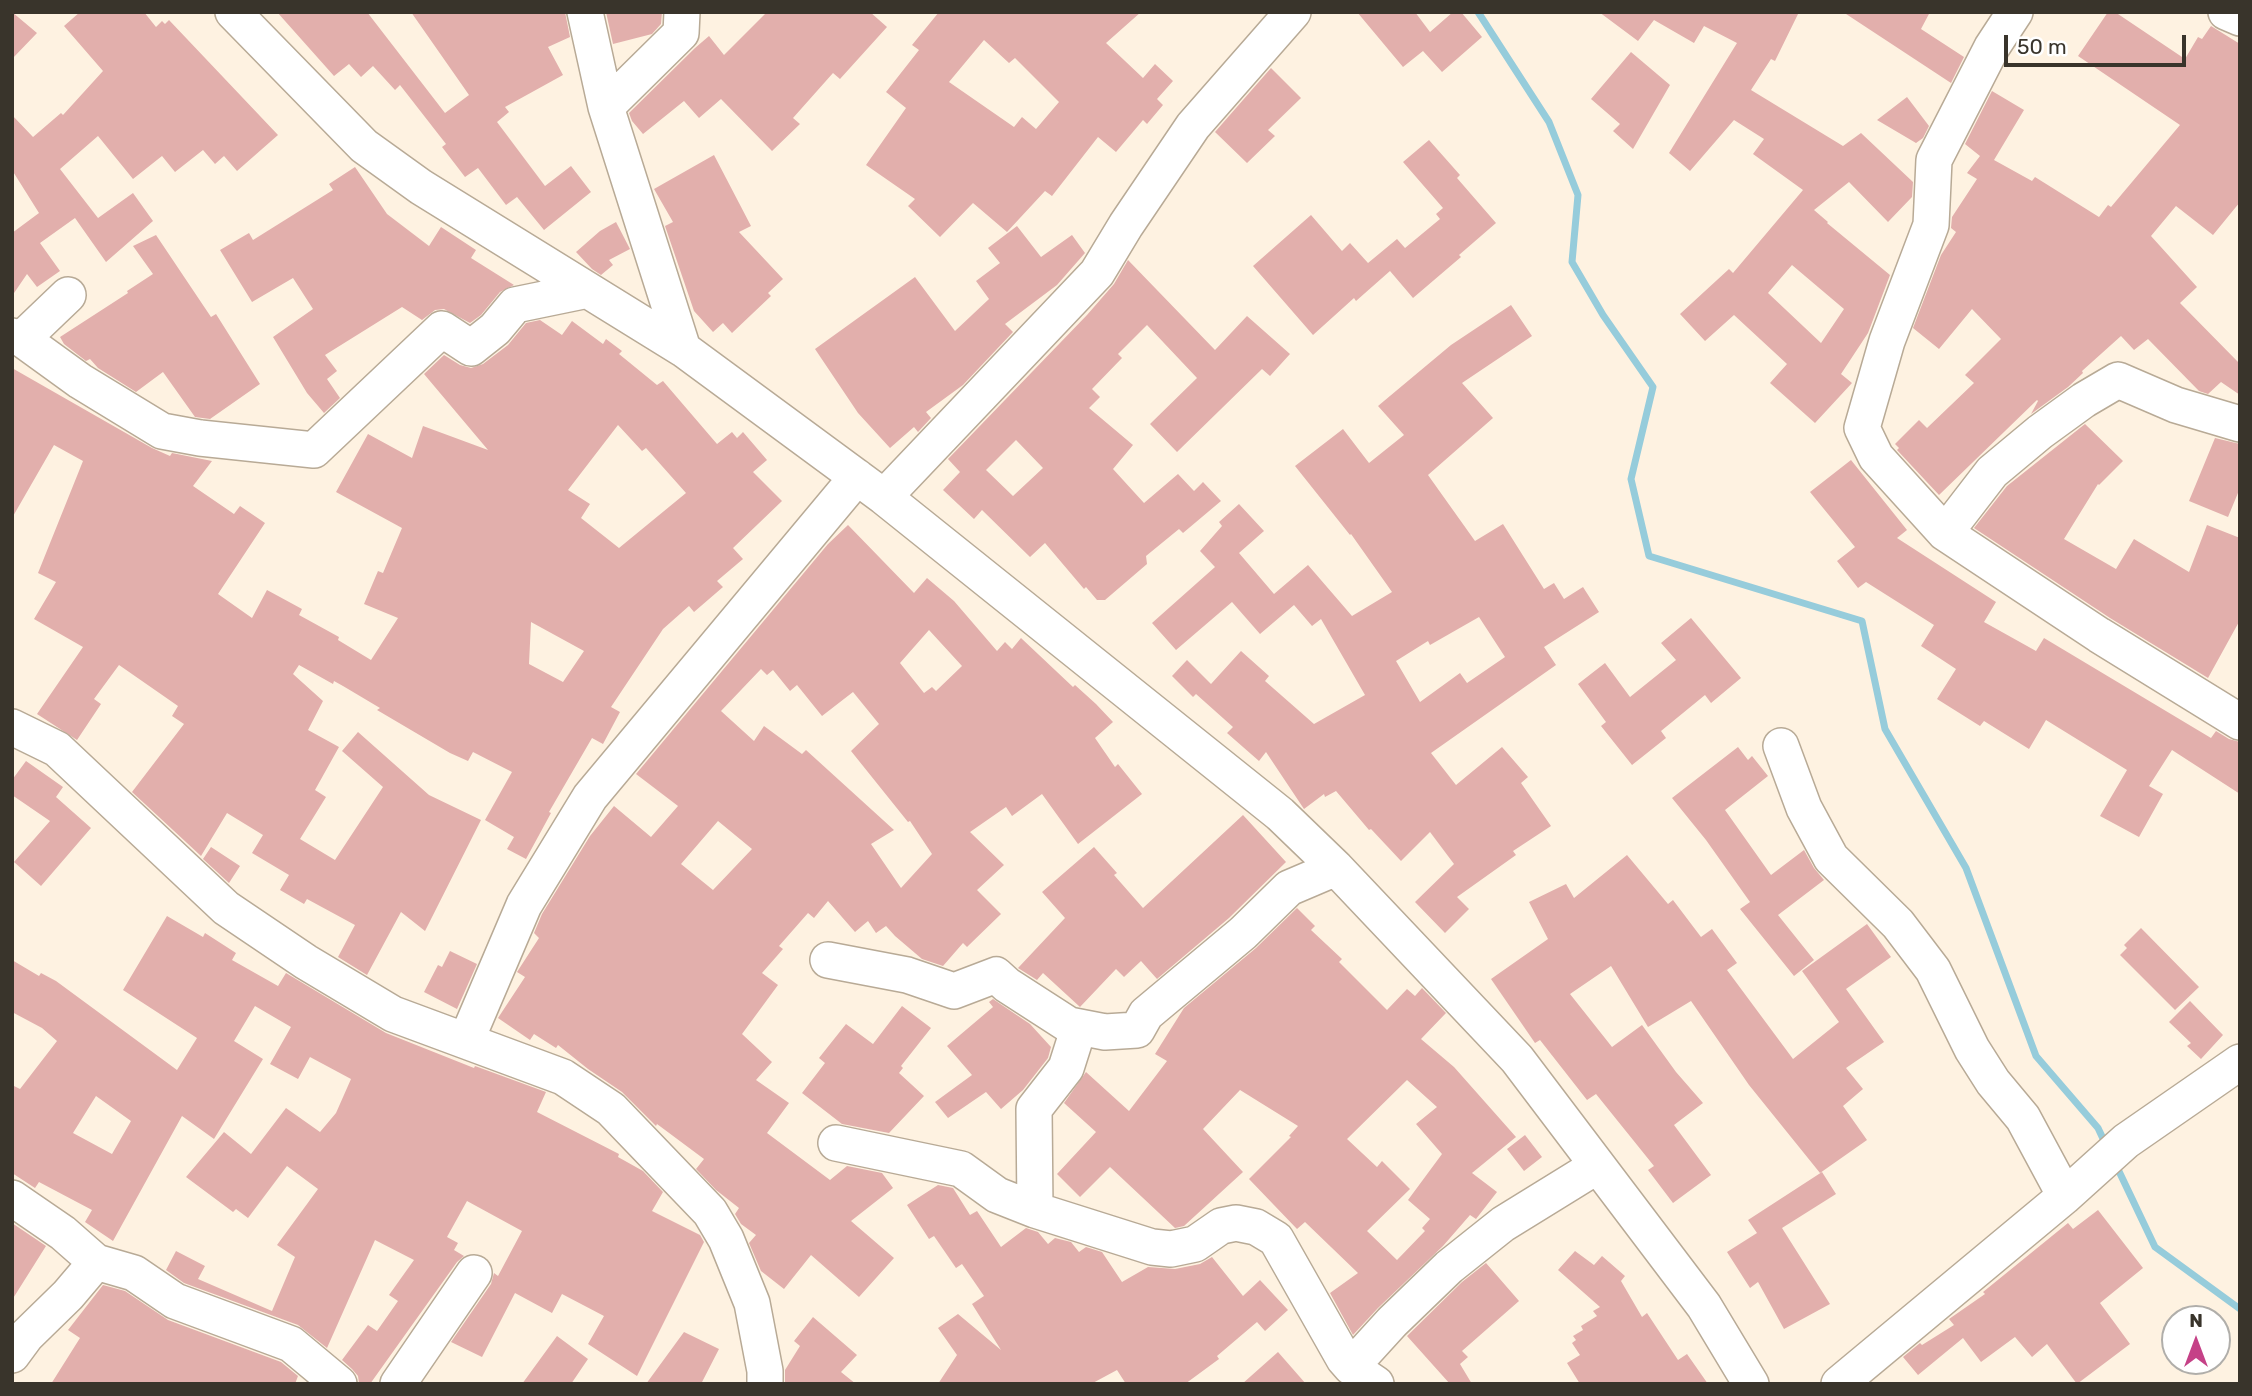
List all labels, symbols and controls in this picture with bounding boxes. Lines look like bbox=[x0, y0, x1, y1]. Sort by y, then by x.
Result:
scale bar bbox=[2007, 21, 2189, 65]
text: 50 m bbox=[2017, 34, 2067, 59]
north arrow bbox=[2161, 1305, 2231, 1375]
text: N bbox=[2189, 1309, 2203, 1332]

